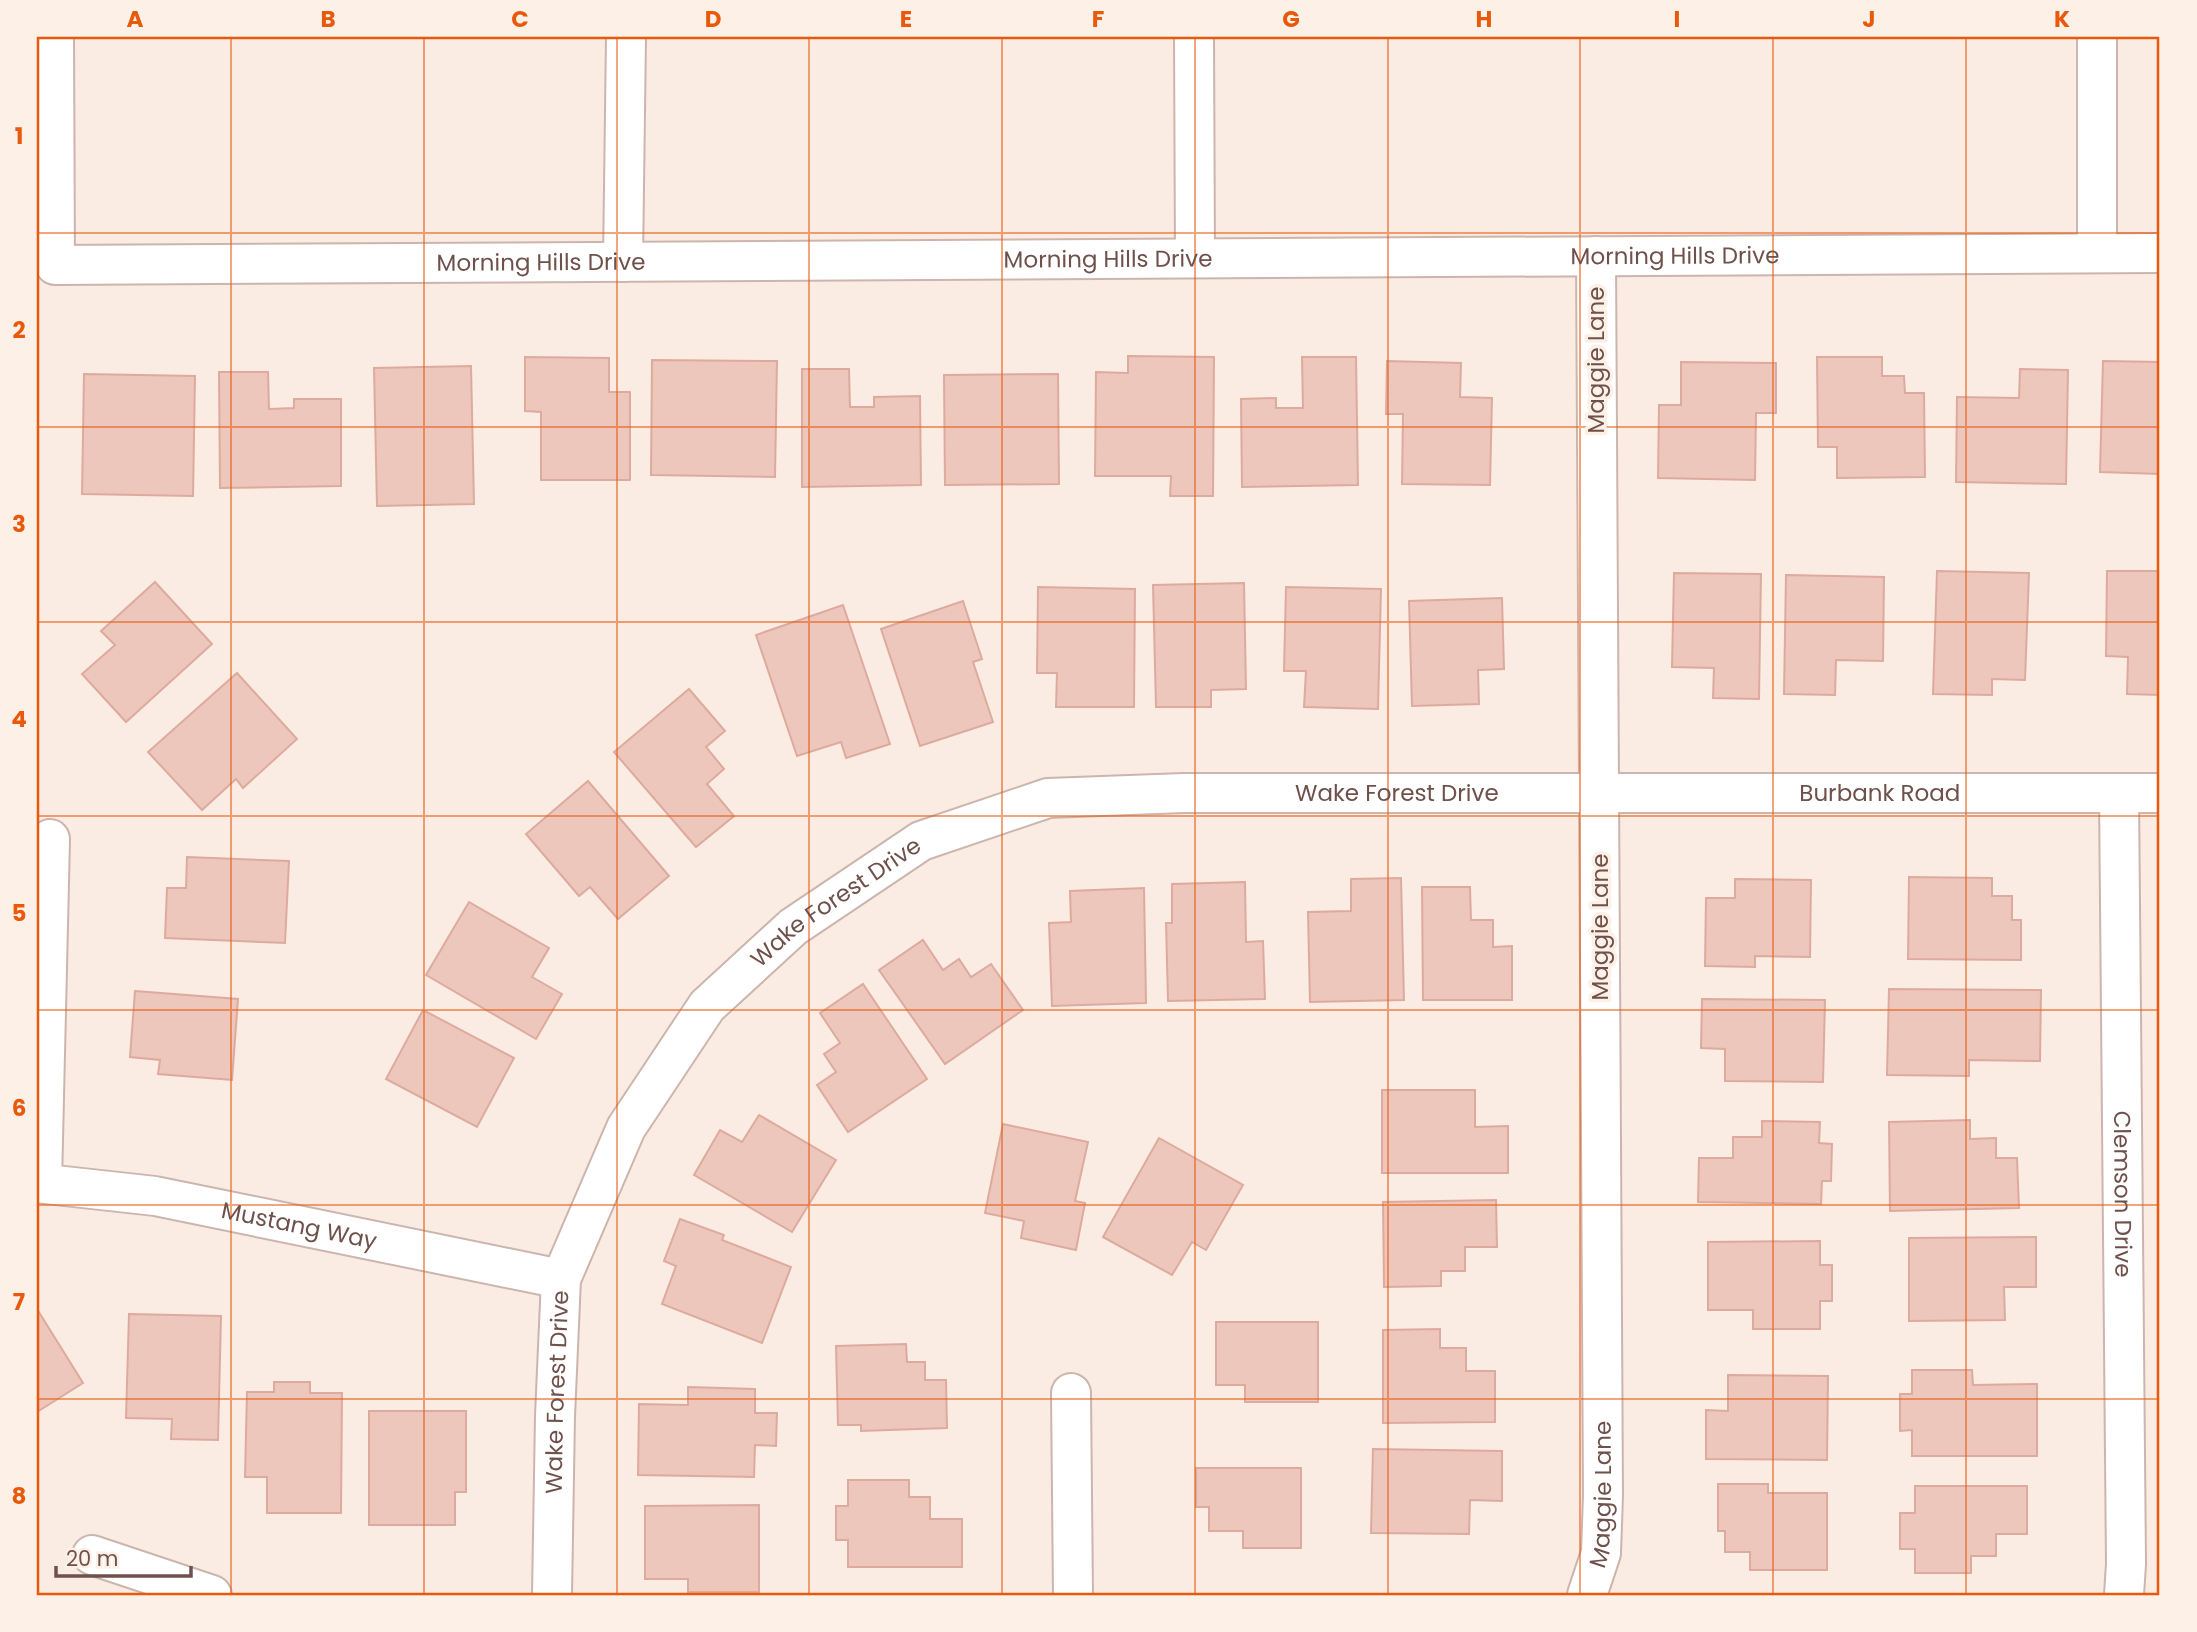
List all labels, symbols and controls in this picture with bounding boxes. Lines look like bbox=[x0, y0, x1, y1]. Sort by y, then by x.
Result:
text: A bbox=[127, 3, 144, 35]
text: B bbox=[320, 3, 336, 35]
text: C bbox=[511, 3, 529, 35]
text: D bbox=[705, 3, 721, 35]
text: E bbox=[900, 3, 912, 35]
text: F bbox=[1092, 3, 1104, 35]
text: G bbox=[1282, 3, 1300, 35]
text: H bbox=[1476, 3, 1492, 35]
text: I bbox=[1674, 3, 1680, 35]
text: J bbox=[1862, 3, 1876, 35]
text: K bbox=[2054, 3, 2070, 35]
text: 1 bbox=[15, 120, 23, 152]
street label: Morning Hills Drive bbox=[1570, 239, 1779, 272]
street label: Morning Hills Drive bbox=[1003, 242, 1212, 276]
street label: Morning Hills Drive bbox=[436, 246, 645, 279]
street label: Maggie Lane bbox=[1580, 287, 1612, 433]
text: 2 bbox=[12, 314, 26, 346]
text: 3 bbox=[12, 508, 26, 540]
text: 4 bbox=[11, 703, 27, 735]
street label: Wake Forest Drive bbox=[1295, 777, 1499, 809]
street label: Burbank Road bbox=[1799, 777, 1960, 809]
street label: Wake Forest Drive bbox=[743, 829, 927, 974]
street label: Maggie Lane bbox=[1584, 854, 1616, 1000]
text: 5 bbox=[12, 897, 26, 929]
text: 6 bbox=[12, 1092, 26, 1124]
street label: Clemson Drive bbox=[2106, 1110, 2139, 1278]
street label: Mustang Way bbox=[219, 1194, 380, 1257]
text: 7 bbox=[13, 1286, 25, 1318]
street label: Wake Forest Drive bbox=[538, 1290, 576, 1494]
street label: Maggie Lane bbox=[1581, 1421, 1619, 1572]
text: 8 bbox=[12, 1480, 26, 1512]
scale bar bbox=[56, 1534, 191, 1578]
text: 20 m bbox=[66, 1544, 119, 1573]

